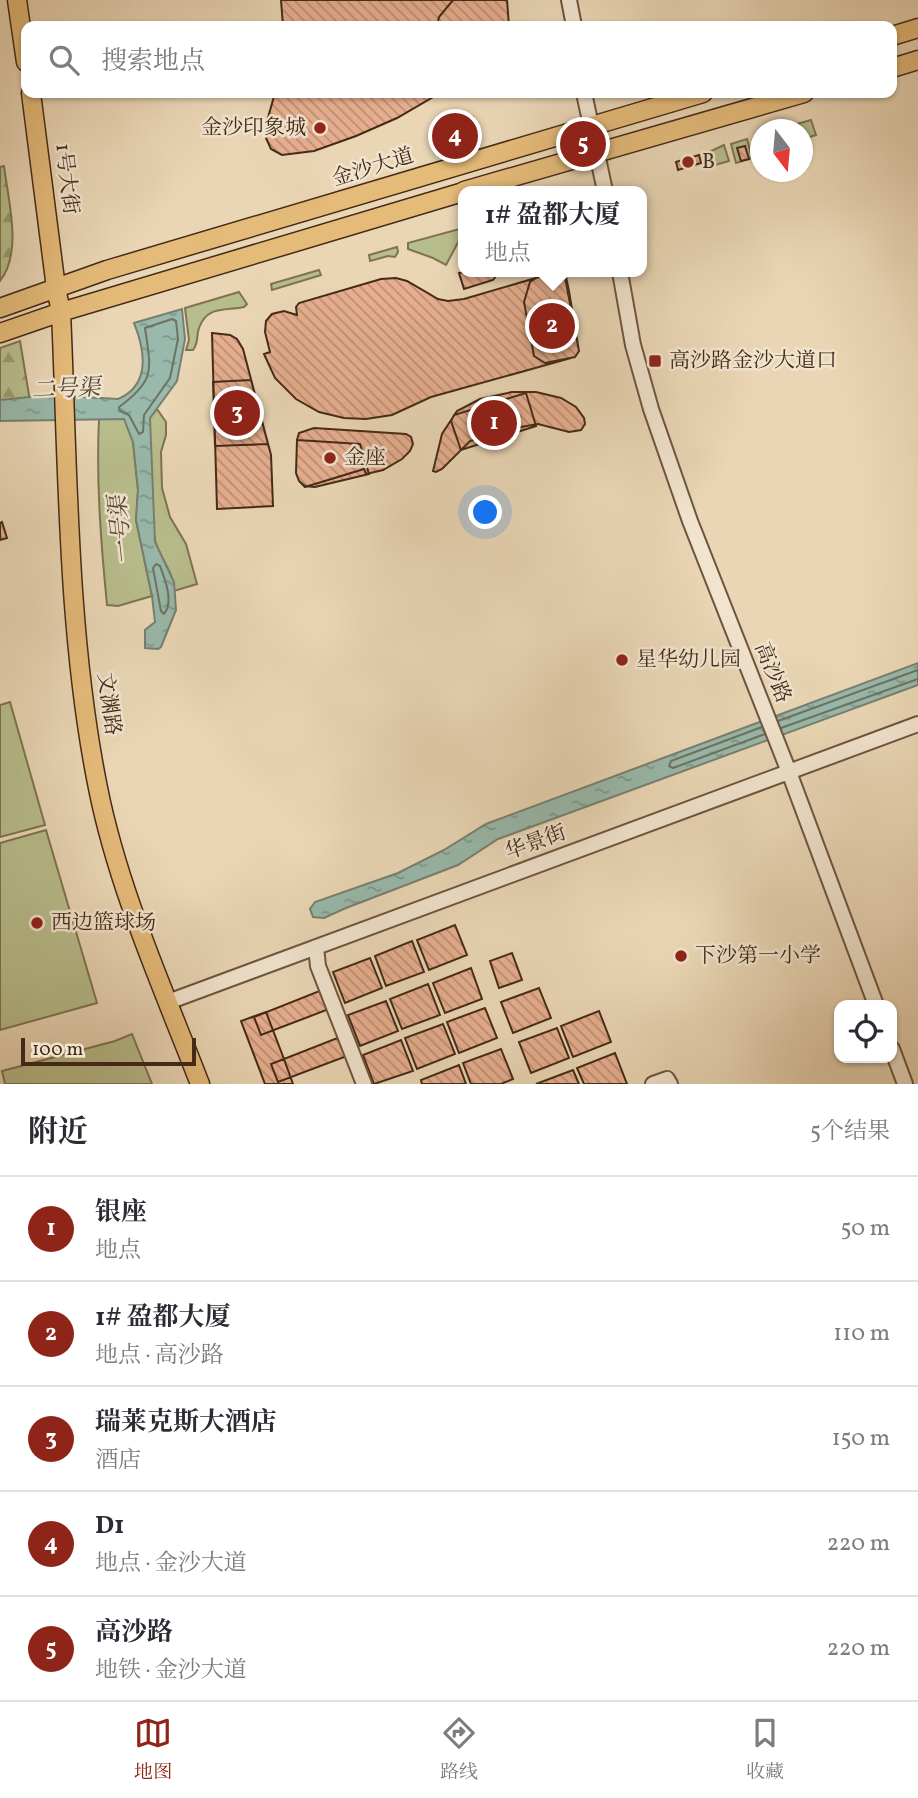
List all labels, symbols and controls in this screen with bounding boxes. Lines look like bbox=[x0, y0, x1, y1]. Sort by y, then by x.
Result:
search box bbox=[21, 21, 897, 98]
icon: search bbox=[45, 41, 83, 79]
text: 搜索地点 bbox=[101, 44, 205, 80]
pin: 4 bbox=[432, 110, 478, 162]
place label: 金沙印象城 bbox=[201, 114, 306, 143]
pin: 5 bbox=[560, 118, 606, 170]
north arrow bbox=[750, 119, 813, 182]
marker: 金沙印象城 bbox=[312, 120, 328, 136]
street label: 1号大街 bbox=[47, 142, 85, 216]
street label: 金沙大道 bbox=[329, 142, 417, 194]
place label: B bbox=[702, 148, 715, 177]
marker: B bbox=[680, 154, 696, 170]
popup bbox=[458, 186, 647, 277]
text: 1# 盈都大厦 bbox=[485, 198, 620, 234]
text: 地点 bbox=[485, 238, 531, 270]
pin: 2 bbox=[529, 300, 575, 352]
place label: 高沙路金沙大道口 bbox=[669, 347, 837, 376]
marker: 高沙路金沙大道口 bbox=[647, 353, 663, 369]
water label: 二号渠 bbox=[31, 372, 104, 408]
pin: 3 bbox=[214, 387, 260, 439]
pin: 1 bbox=[471, 397, 517, 449]
place label: 金座 bbox=[344, 444, 386, 473]
marker: 金座 bbox=[322, 450, 338, 466]
water label: 一号渠 bbox=[102, 491, 142, 566]
your location bbox=[468, 495, 502, 529]
street label: 高沙路 bbox=[747, 638, 797, 708]
place label: 星华幼儿园 bbox=[636, 646, 741, 675]
marker: 星华幼儿园 bbox=[614, 652, 630, 668]
street label: 文渊路 bbox=[89, 671, 127, 737]
street label: 华景街 bbox=[501, 819, 571, 867]
place label: 西边篮球场 bbox=[51, 909, 156, 938]
marker: 西边篮球场 bbox=[29, 915, 45, 931]
place label: 下沙第一小学 bbox=[695, 942, 821, 971]
marker: 下沙第一小学 bbox=[673, 948, 689, 964]
map controls bbox=[834, 1000, 897, 1063]
button: locate bbox=[834, 1000, 897, 1063]
scale bar bbox=[21, 1035, 196, 1067]
text: 100 m bbox=[32, 1037, 83, 1063]
text: 附近 bbox=[28, 1112, 88, 1154]
text: 5个结果 bbox=[810, 1116, 890, 1148]
text: 银座 bbox=[95, 1195, 147, 1231]
text: 1 bbox=[46, 1213, 56, 1245]
text: 50 m bbox=[841, 1213, 890, 1245]
text: 地点 bbox=[95, 1235, 141, 1267]
text: 1# 盈都大厦 bbox=[95, 1300, 231, 1336]
text: 2 bbox=[45, 1318, 57, 1350]
text: 110 m bbox=[833, 1318, 890, 1350]
text: 地点 · 高沙路 bbox=[95, 1340, 224, 1372]
text: 瑞莱克斯大酒店 bbox=[95, 1405, 277, 1441]
text: 3 bbox=[45, 1423, 57, 1455]
text: 150 m bbox=[832, 1423, 890, 1455]
text: 酒店 bbox=[95, 1445, 141, 1477]
text: D1 bbox=[95, 1508, 125, 1544]
text: 4 bbox=[44, 1528, 58, 1560]
text: 220 m bbox=[827, 1528, 890, 1560]
text: 地点 · 金沙大道 bbox=[95, 1548, 247, 1580]
text: 高沙路 bbox=[95, 1615, 173, 1651]
text: 5 bbox=[45, 1633, 57, 1665]
text: 220 m bbox=[827, 1633, 890, 1665]
text: 地铁 · 金沙大道 bbox=[95, 1655, 247, 1687]
tab: 地图 bbox=[134, 1714, 172, 1786]
tab: 路线 bbox=[440, 1714, 478, 1786]
tab: 收藏 bbox=[746, 1714, 784, 1786]

